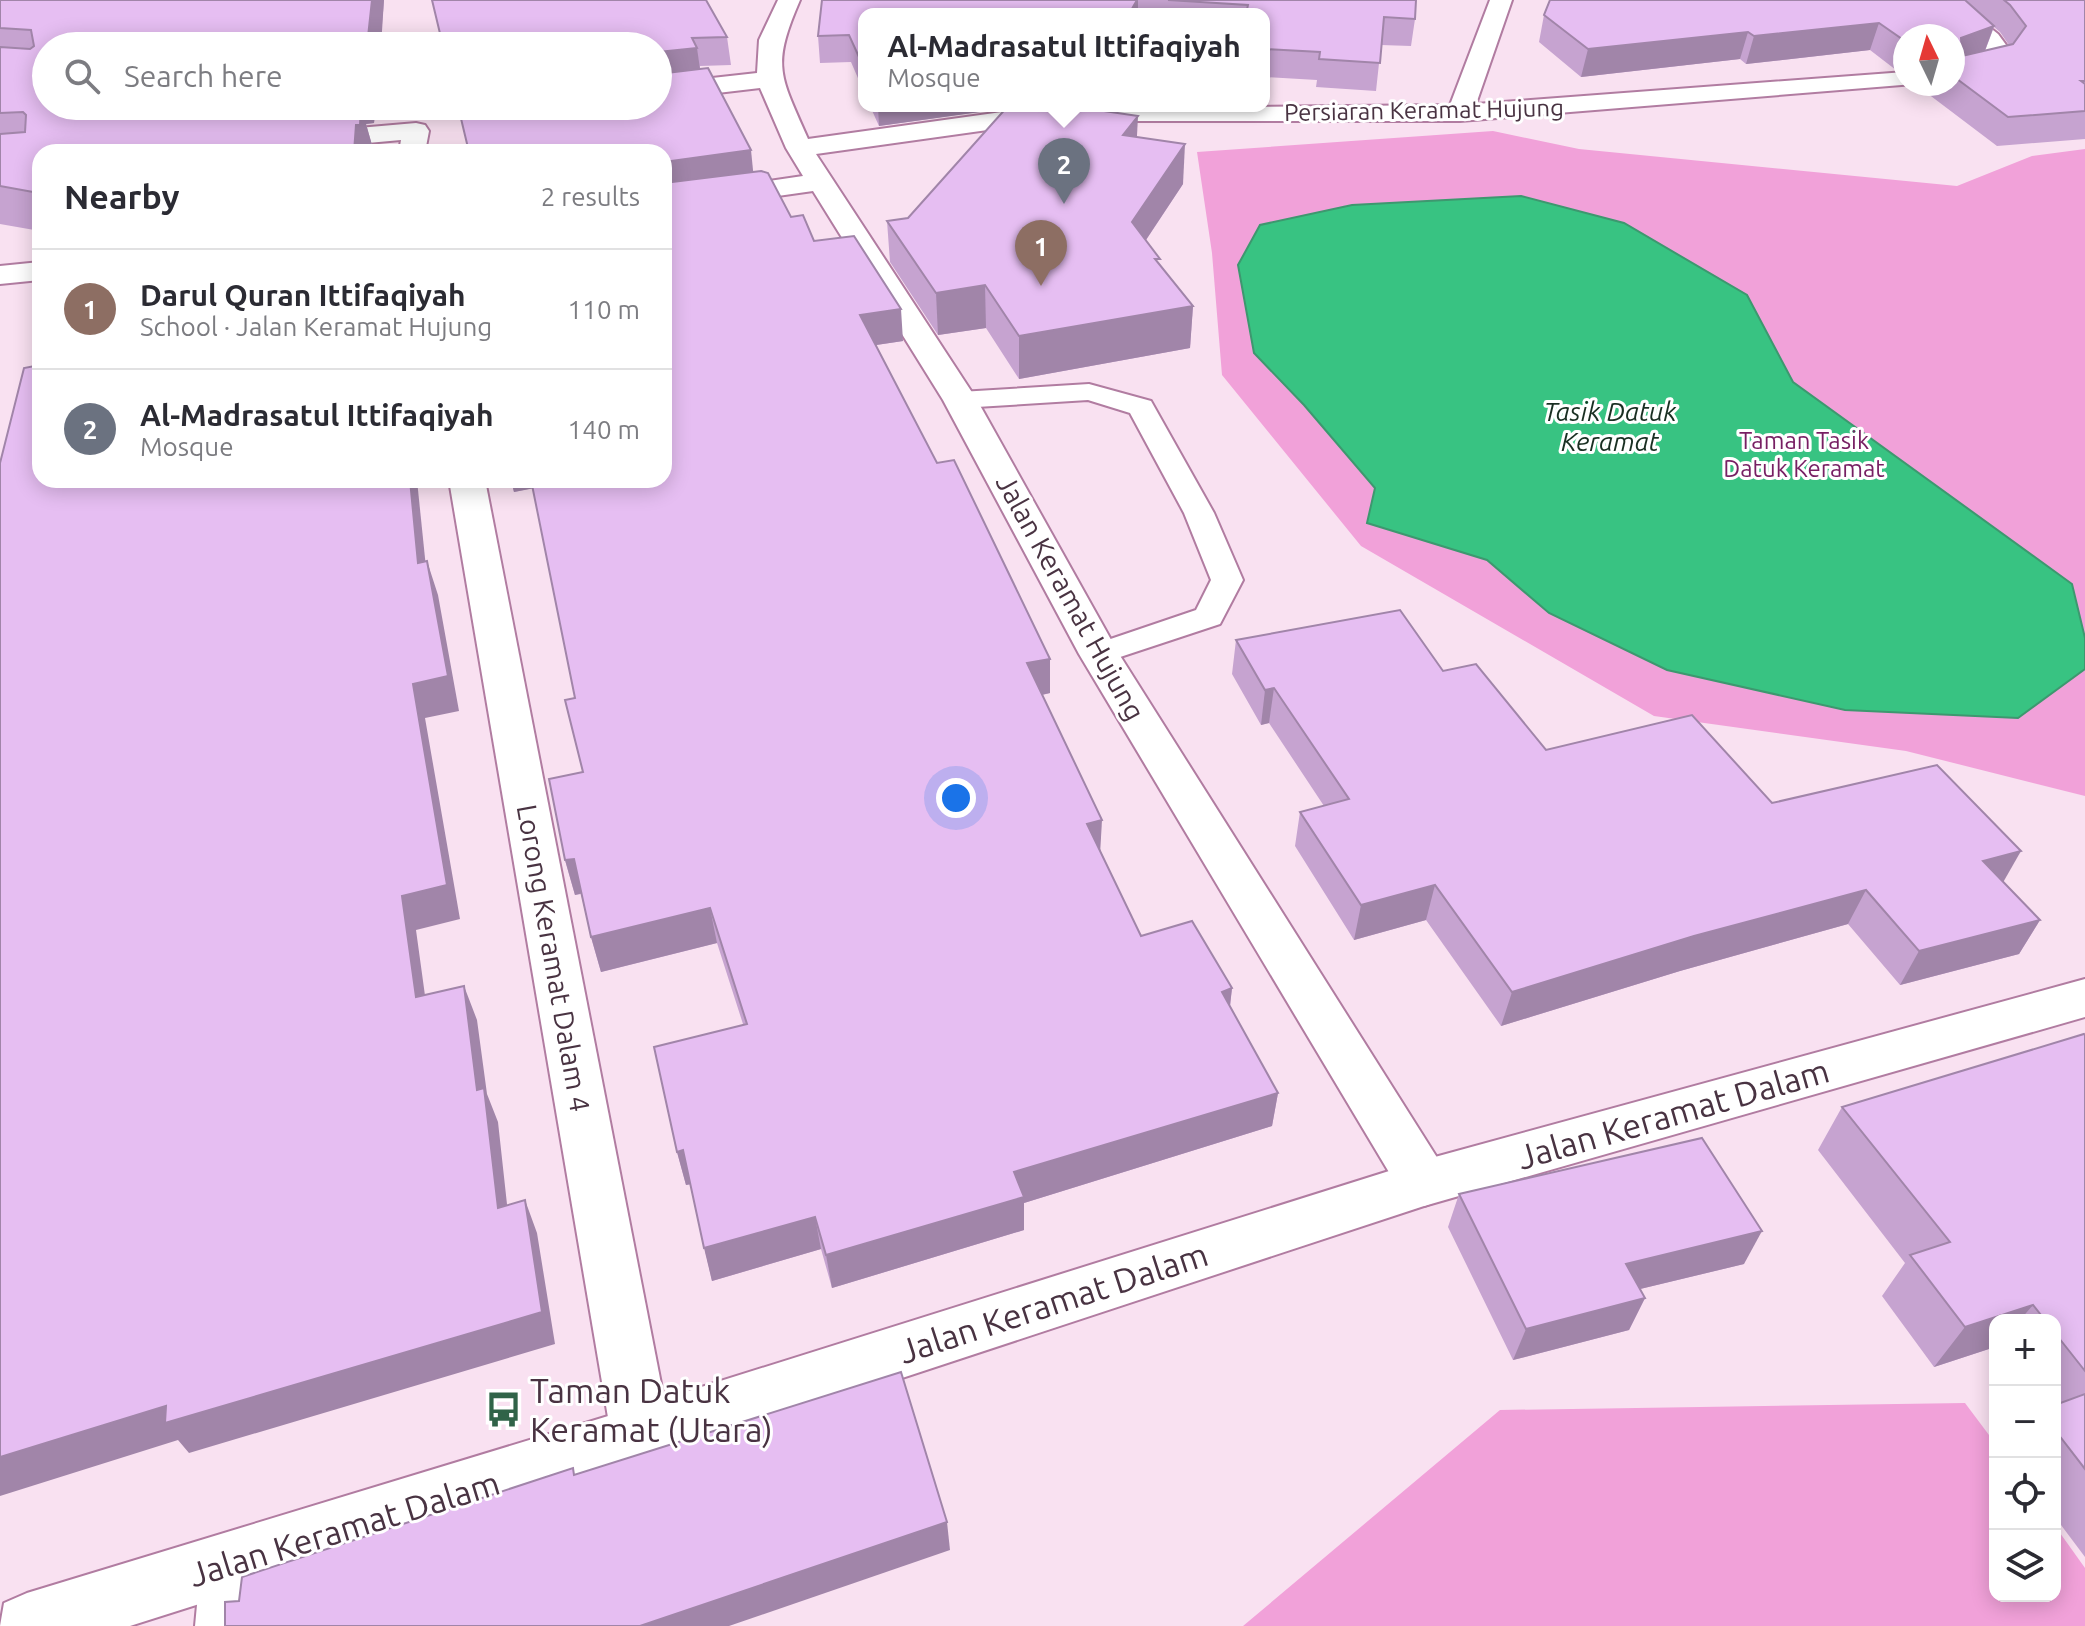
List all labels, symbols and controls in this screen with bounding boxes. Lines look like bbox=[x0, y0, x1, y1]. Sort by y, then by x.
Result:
popup bbox=[858, 8, 1270, 112]
north arrow bbox=[1893, 24, 1965, 96]
text: Al-Madrasatul Ittifaqiyah bbox=[887, 29, 1241, 63]
search box bbox=[32, 32, 672, 120]
icon: search bbox=[60, 54, 104, 98]
text: Search here bbox=[124, 59, 283, 93]
text: Mosque bbox=[887, 63, 981, 92]
street label: Persiaran Keramat Hujung bbox=[1284, 94, 1564, 126]
pin: 2 bbox=[1038, 138, 1090, 204]
text: Nearby bbox=[64, 177, 179, 215]
text: 2 results bbox=[541, 182, 640, 211]
pin: 1 bbox=[1015, 220, 1067, 286]
text: Darul Quran Ittifaqiyah bbox=[140, 278, 466, 312]
text: 1 bbox=[83, 295, 97, 324]
text: 110 m bbox=[568, 295, 640, 324]
text: School · Jalan Keramat Hujung bbox=[140, 312, 492, 341]
water label: Tasik Datuk Keramat bbox=[1543, 397, 1677, 456]
text: Al-Madrasatul Ittifaqiyah bbox=[140, 398, 494, 432]
text: 2 bbox=[83, 415, 97, 444]
text: 140 m bbox=[568, 415, 640, 444]
park label: Taman Tasik Datuk Keramat bbox=[1723, 427, 1885, 482]
text: Mosque bbox=[140, 432, 234, 461]
street label: Jalan Keramat Hujung bbox=[991, 469, 1151, 725]
your location bbox=[936, 778, 976, 818]
street label: Lorong Keramat Dalam 4 bbox=[512, 802, 596, 1114]
street label: Jalan Keramat Dalam bbox=[1513, 1050, 1833, 1176]
street label: Jalan Keramat Dalam bbox=[894, 1234, 1212, 1370]
map controls bbox=[1989, 1314, 2061, 1602]
button: + bbox=[1989, 1314, 2061, 1386]
place label: Taman Datuk Keramat (Utara) bbox=[530, 1371, 773, 1449]
button: − bbox=[1989, 1386, 2061, 1458]
bus stop icon: Taman Datuk Keramat (Utara) bbox=[485, 1391, 523, 1429]
button: locate bbox=[1989, 1458, 2061, 1530]
street label: Jalan Keramat Dalam bbox=[184, 1463, 504, 1593]
button: layers bbox=[1989, 1530, 2061, 1602]

